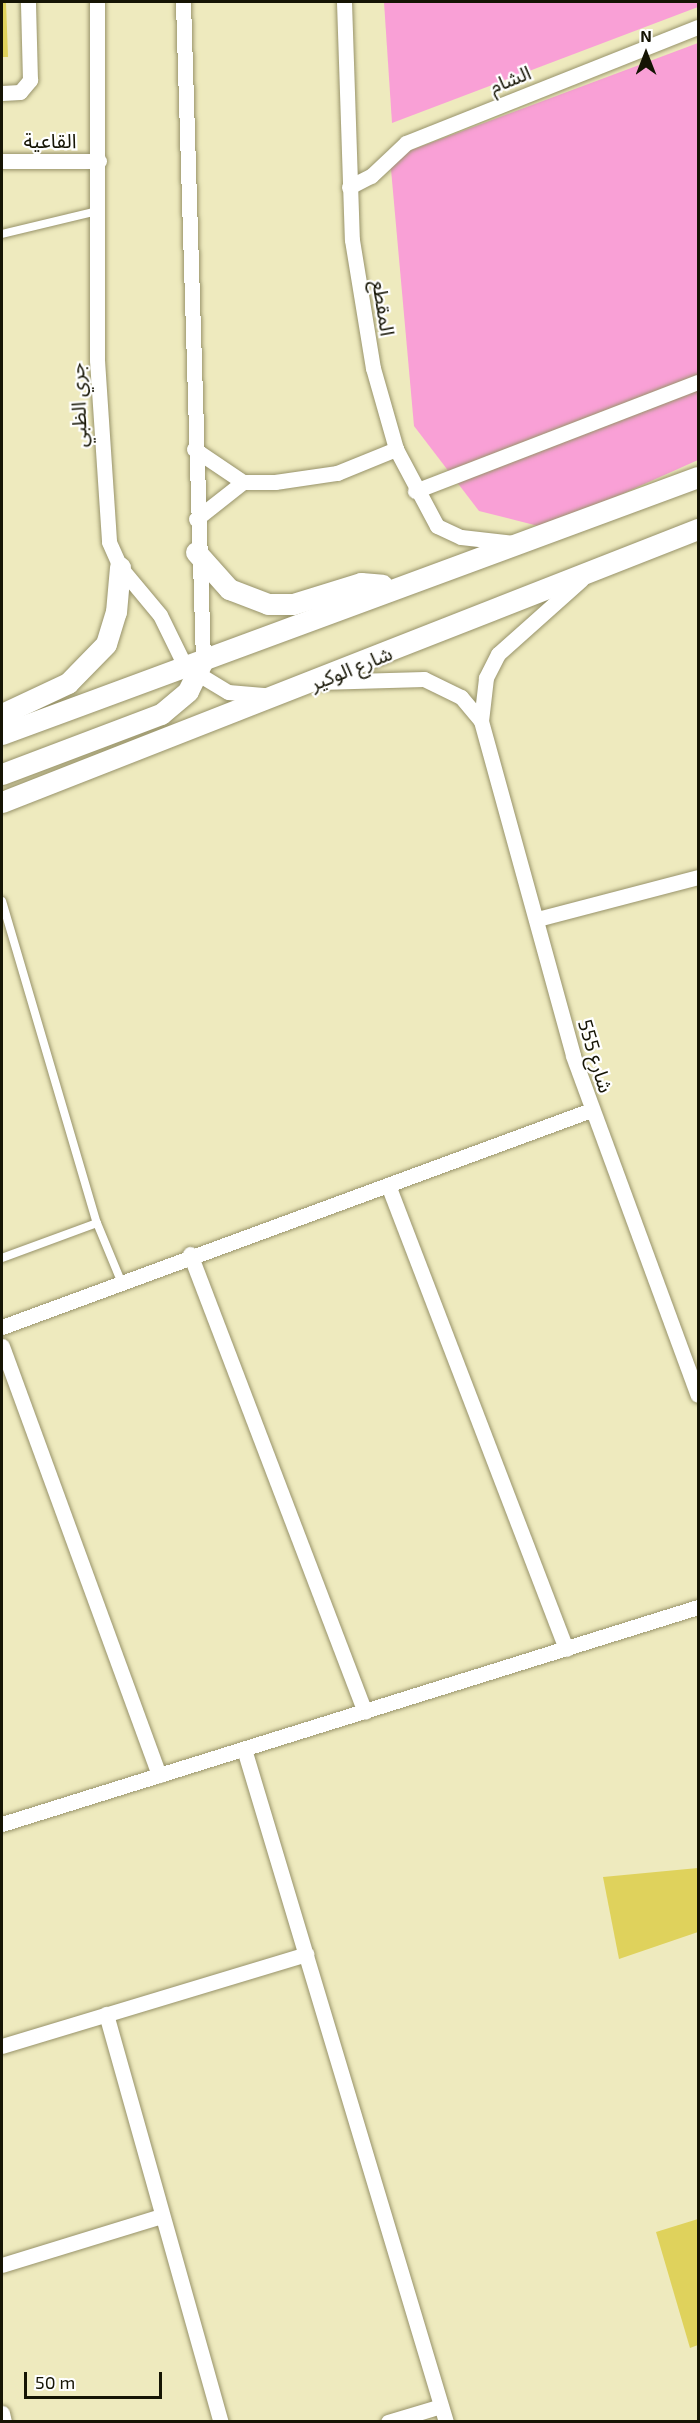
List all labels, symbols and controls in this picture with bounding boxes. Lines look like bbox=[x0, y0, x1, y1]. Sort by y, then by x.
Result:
north arrow bbox=[616, 24, 676, 84]
text: N bbox=[640, 26, 652, 45]
street label: الشام bbox=[486, 60, 534, 98]
street label: القاعية bbox=[24, 128, 76, 152]
street label: المقطع bbox=[368, 278, 400, 338]
street label: جري الظبي bbox=[65, 362, 91, 448]
street label: شارع الوكير bbox=[306, 641, 396, 695]
street label: شارع 555 bbox=[573, 1016, 619, 1096]
scale bar bbox=[27, 2360, 165, 2398]
text: 50 m bbox=[35, 2371, 75, 2393]

